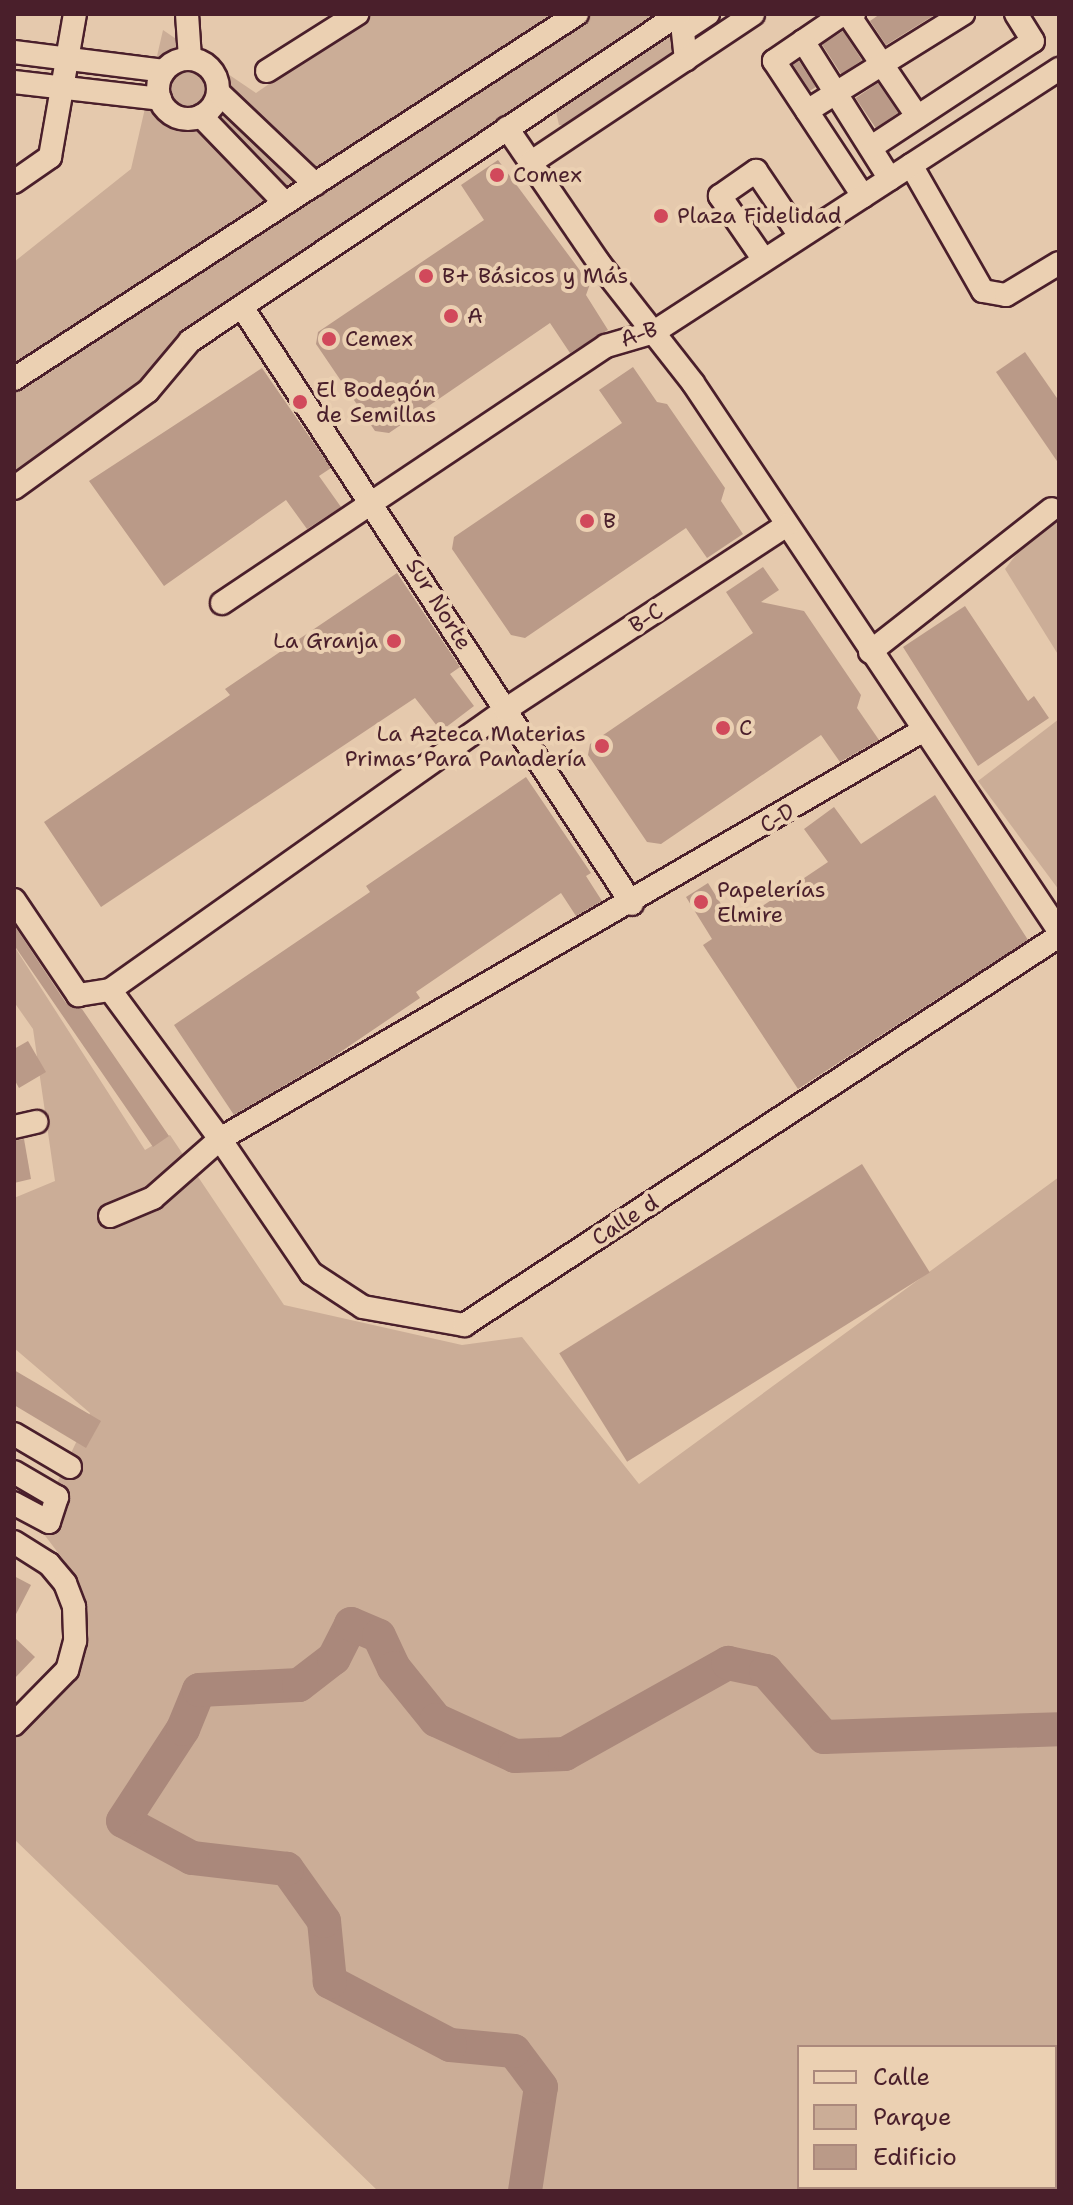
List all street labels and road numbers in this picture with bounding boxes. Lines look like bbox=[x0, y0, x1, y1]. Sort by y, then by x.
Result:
street label: A-B bbox=[617, 315, 661, 353]
street label: Sur Norte bbox=[401, 553, 477, 655]
street label: B-C bbox=[624, 597, 668, 639]
street label: C-D bbox=[755, 797, 799, 839]
street label: Calle d bbox=[587, 1189, 663, 1251]

